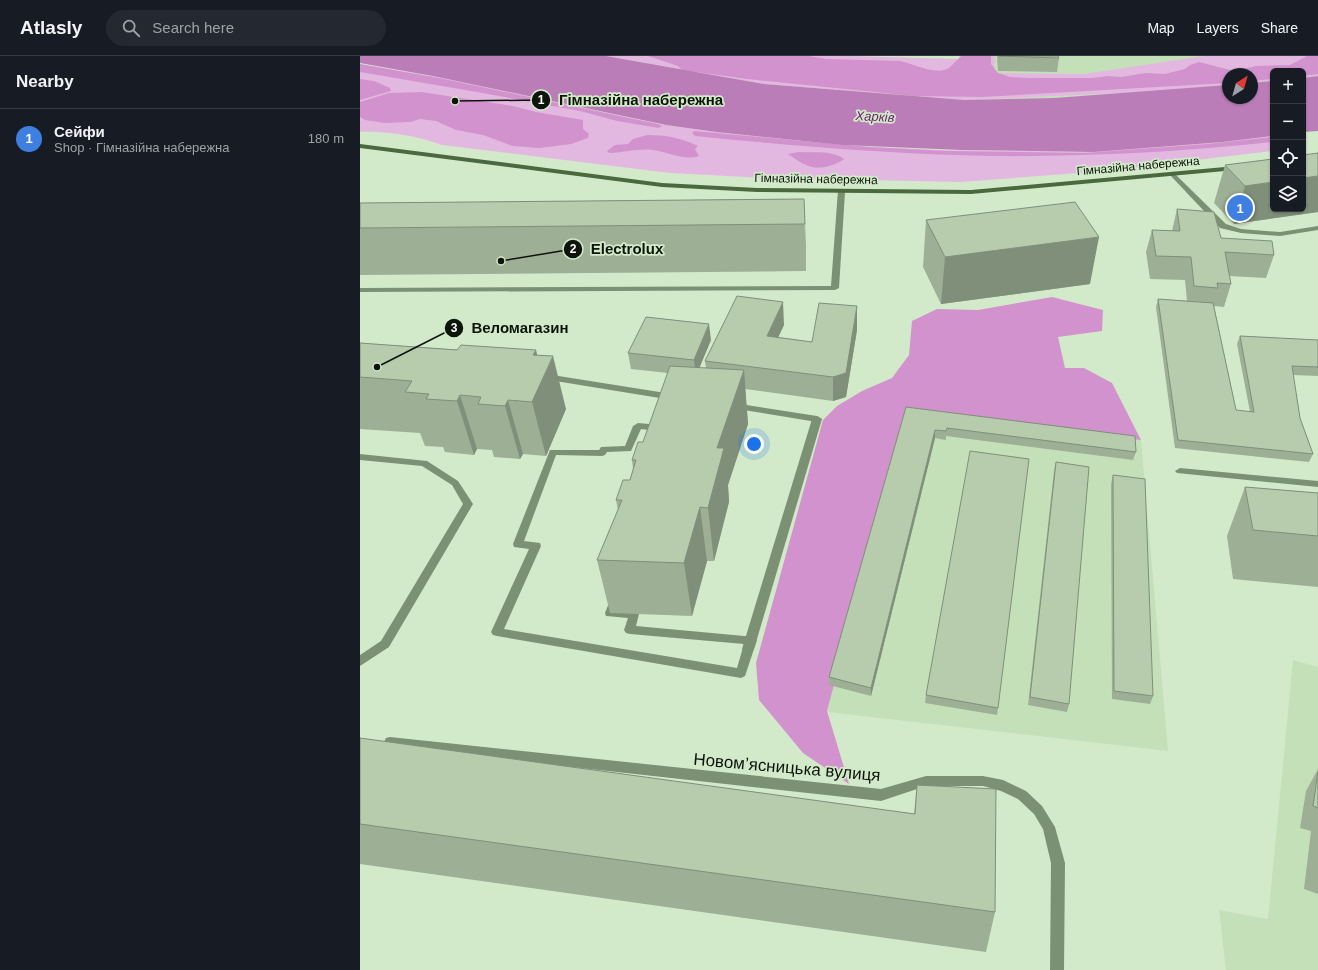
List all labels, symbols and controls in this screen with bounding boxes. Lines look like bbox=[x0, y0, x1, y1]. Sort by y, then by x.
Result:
search box bbox=[106, 10, 386, 46]
text: Atlasly bbox=[20, 17, 82, 38]
icon: search bbox=[120, 17, 142, 39]
text: Search here bbox=[152, 19, 234, 36]
text: Map bbox=[1147, 20, 1175, 36]
text: Layers bbox=[1197, 20, 1239, 36]
text: Share bbox=[1261, 20, 1298, 36]
north arrow bbox=[1222, 68, 1258, 104]
map controls bbox=[1270, 68, 1306, 212]
button: + bbox=[1270, 68, 1306, 104]
text: Nearby bbox=[16, 72, 74, 91]
callout: Гімназійна набережна bbox=[531, 86, 731, 113]
text: Гімназійна набережна bbox=[559, 91, 724, 108]
text: 1 bbox=[538, 93, 545, 107]
button: − bbox=[1270, 104, 1306, 140]
water label: Харків bbox=[854, 108, 895, 125]
text: Сейфи bbox=[54, 123, 105, 140]
text: 1 bbox=[25, 131, 33, 146]
text: 180 m bbox=[308, 131, 344, 146]
text: Shop · Гімназійна набережна bbox=[54, 140, 230, 155]
button: locate bbox=[1270, 140, 1306, 176]
street label: Гімназійна набережна bbox=[1076, 154, 1200, 178]
street label: Гімназійна набережна bbox=[754, 171, 878, 187]
button: layers bbox=[1270, 176, 1306, 212]
pin: 1 bbox=[1227, 193, 1253, 223]
callout: Electrolux bbox=[563, 235, 671, 262]
text: Electrolux bbox=[591, 240, 664, 257]
text: 2 bbox=[570, 242, 577, 256]
callout: Веломагазин bbox=[444, 314, 577, 341]
text: Веломагазин bbox=[471, 319, 569, 336]
text: 3 bbox=[451, 321, 458, 335]
your location bbox=[744, 434, 764, 454]
street label: Новом’ясницька вулиця bbox=[693, 750, 881, 785]

